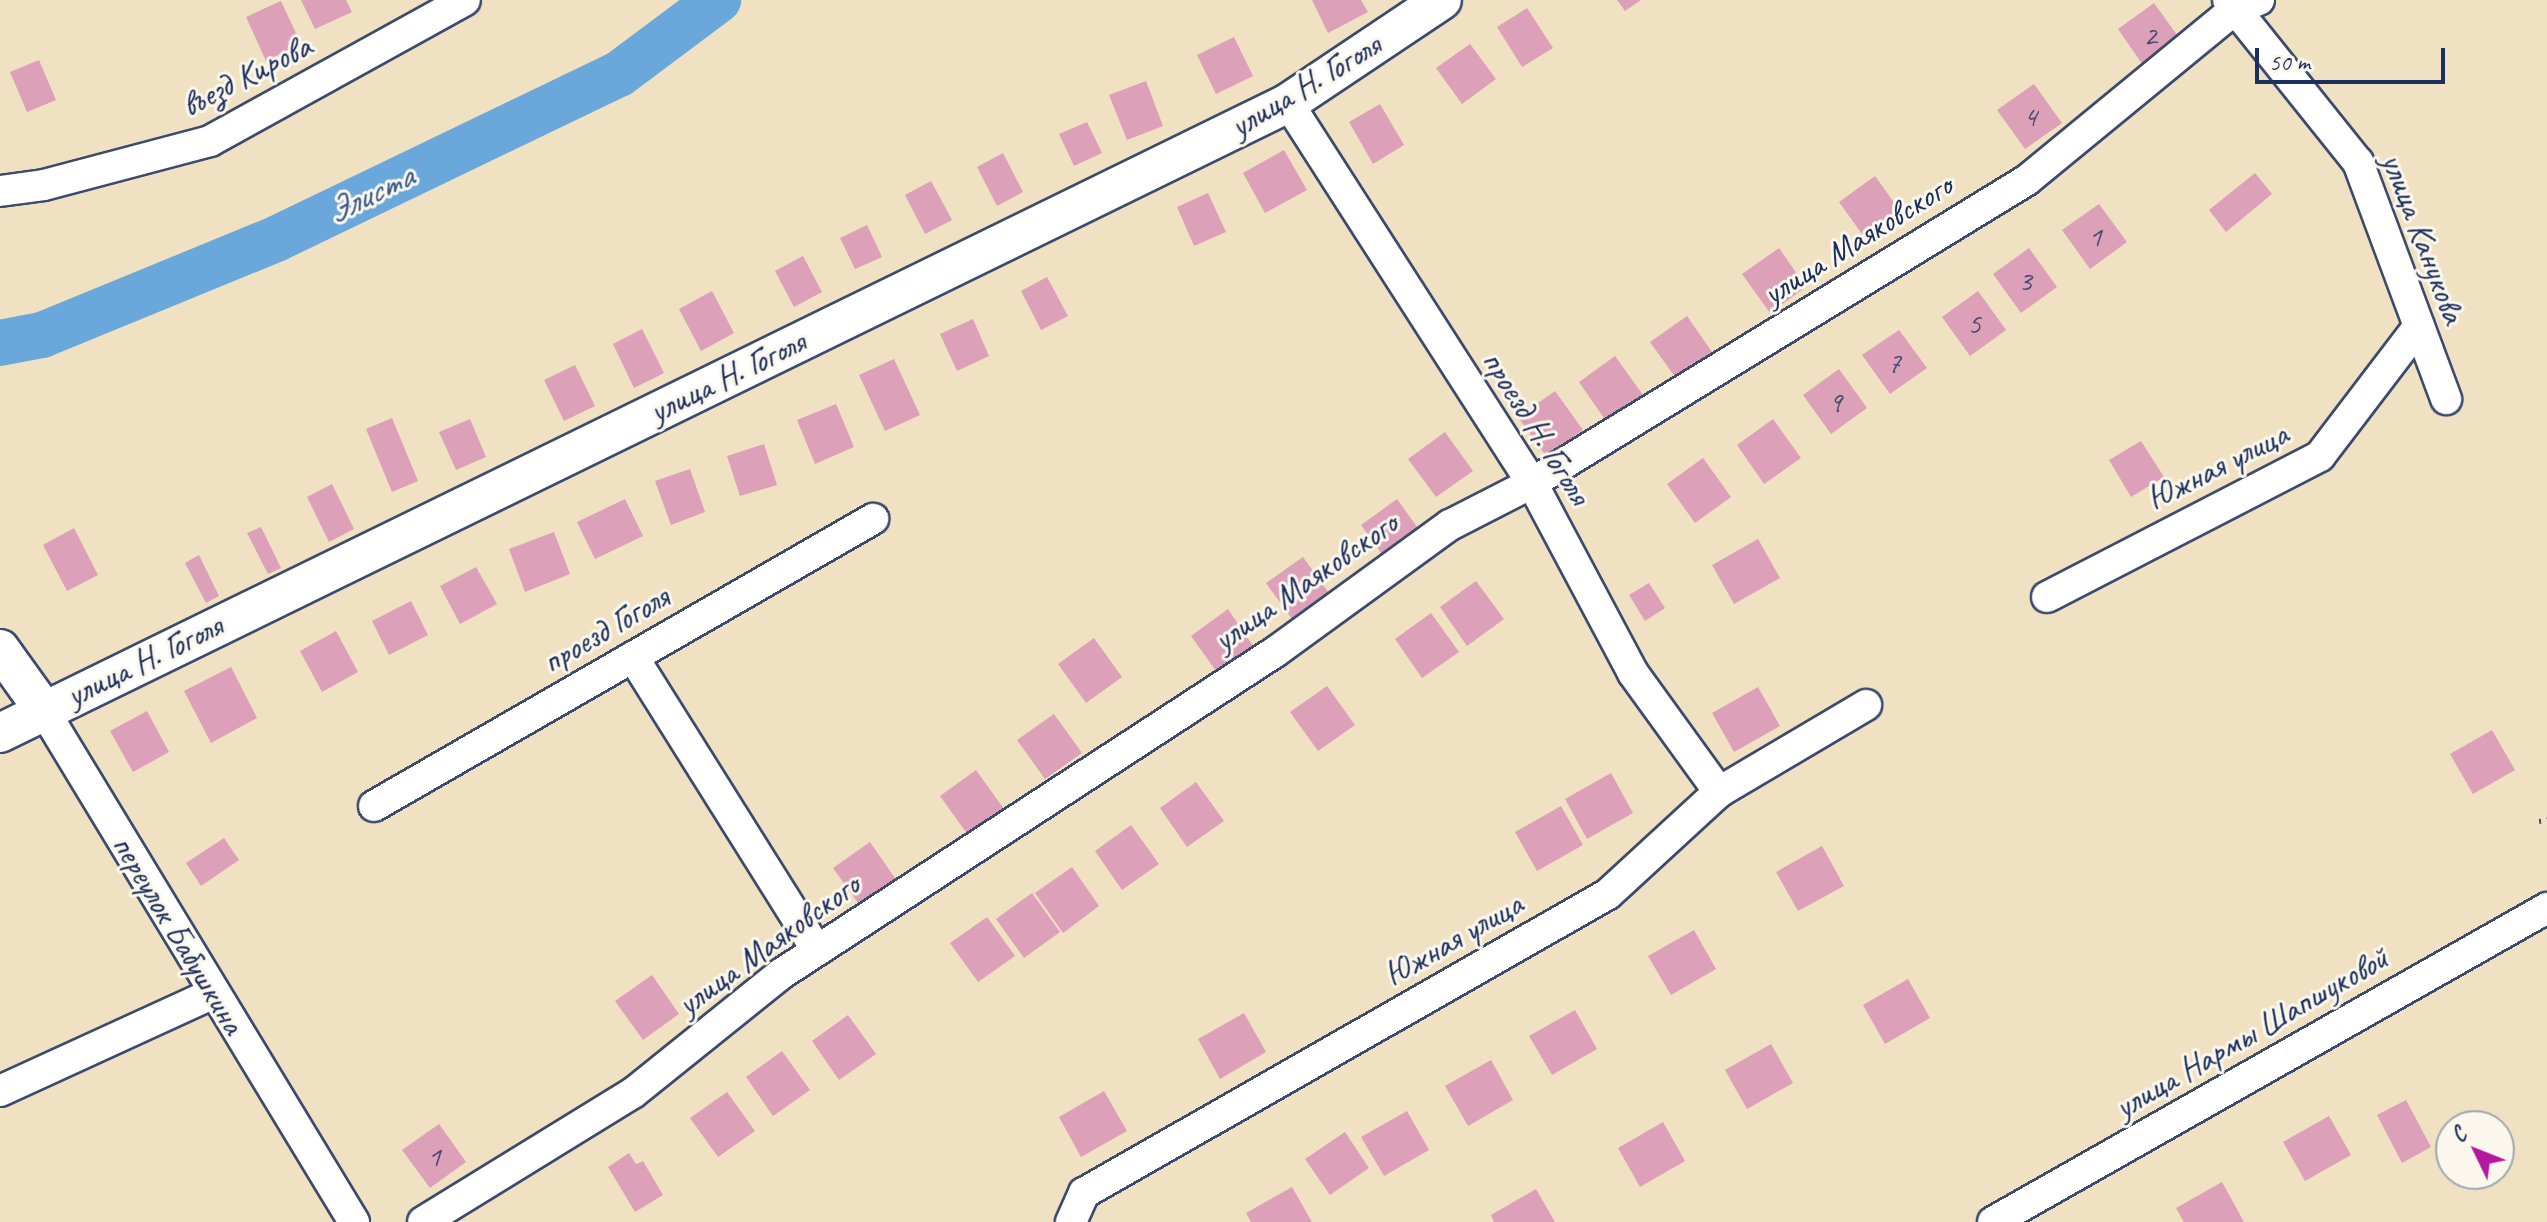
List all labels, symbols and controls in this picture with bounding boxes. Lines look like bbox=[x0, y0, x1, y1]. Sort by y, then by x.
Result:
house number: 2 bbox=[2143, 17, 2157, 53]
street label: улица Н. Гоголя bbox=[1222, 24, 1388, 146]
street label: въезд Кирова bbox=[176, 26, 316, 124]
scale bar bbox=[2259, 32, 2449, 82]
text: 50 m bbox=[2269, 47, 2310, 77]
house number: 4 bbox=[2023, 98, 2037, 134]
street label: улица Канукова bbox=[2373, 147, 2475, 329]
water label: Элиста bbox=[320, 155, 420, 233]
street label: улица Маяковского bbox=[1754, 164, 1960, 314]
house number: 1 bbox=[2088, 218, 2102, 254]
house number: 3 bbox=[2018, 262, 2032, 298]
house number: 5 bbox=[1967, 305, 1981, 341]
street label: улица Н. Гоголя bbox=[642, 321, 812, 431]
street label: проезд Н. Гоголя bbox=[1474, 342, 1600, 512]
house number: 7 bbox=[1887, 344, 1901, 380]
house number: 9 bbox=[1828, 384, 1842, 420]
street label: Южная улица bbox=[2139, 413, 2295, 519]
street label: улица Маяковского bbox=[1205, 502, 1405, 660]
street label: проезд Гоголя bbox=[534, 576, 676, 682]
street label: улица Н. Гоголя bbox=[59, 605, 229, 715]
street label: переулок Бабушкина bbox=[103, 826, 255, 1042]
street label: улица Маяковского bbox=[668, 864, 868, 1024]
street label: Южная улица bbox=[1376, 883, 1530, 995]
street label: улица Нармы Шапшуковой bbox=[2106, 936, 2396, 1128]
north arrow bbox=[2435, 1110, 2515, 1190]
text: С bbox=[2445, 1121, 2473, 1148]
house number: 1 bbox=[427, 1138, 441, 1174]

